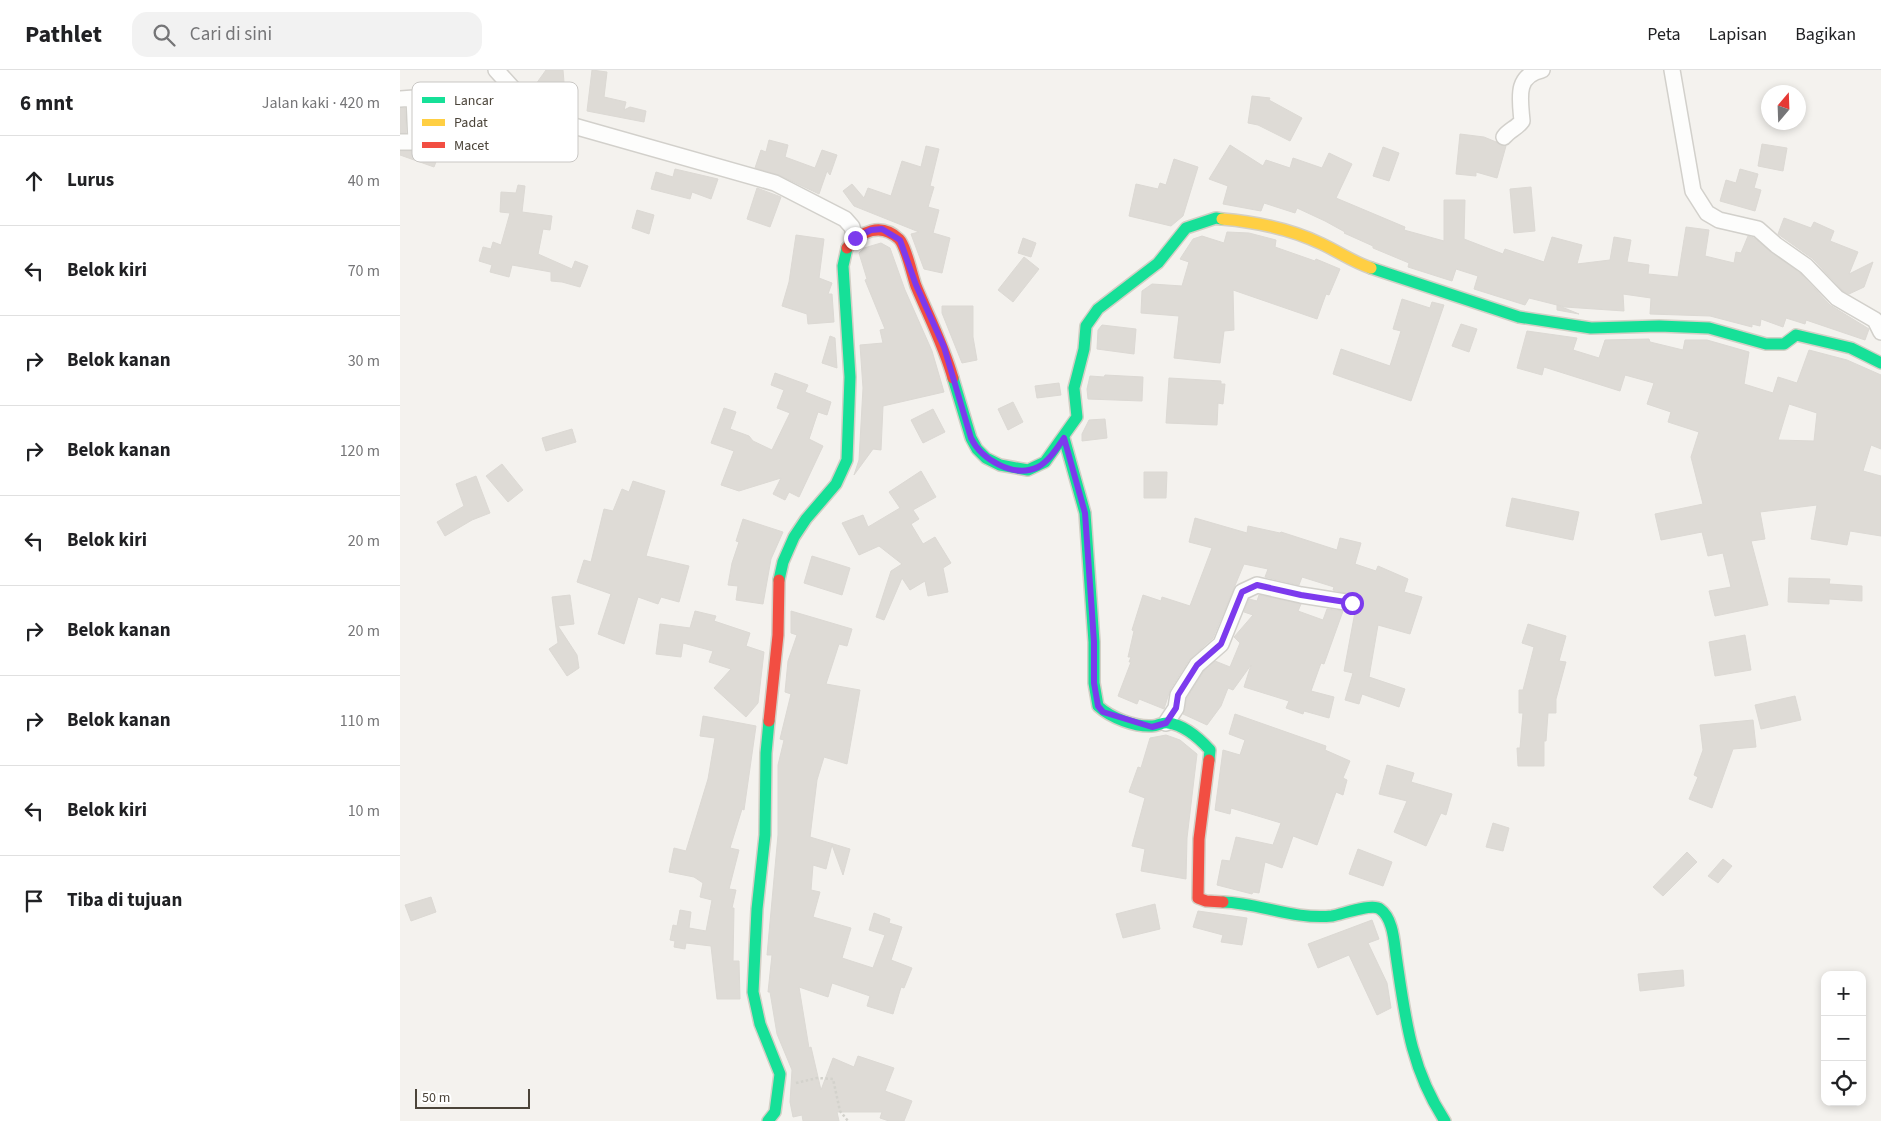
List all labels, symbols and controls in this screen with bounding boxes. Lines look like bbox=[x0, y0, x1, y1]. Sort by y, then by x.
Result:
search box bbox=[132, 12, 482, 57]
text: Pathlet bbox=[25, 17, 102, 52]
icon: search bbox=[150, 21, 178, 49]
text: Cari di sini bbox=[190, 21, 272, 48]
text: Peta bbox=[1647, 22, 1680, 47]
text: Lapisan bbox=[1708, 22, 1767, 47]
text: Bagikan bbox=[1795, 22, 1856, 47]
legend bbox=[412, 82, 578, 162]
north arrow bbox=[1761, 85, 1806, 130]
text: 6 mnt bbox=[20, 88, 73, 118]
text: Lancar bbox=[454, 91, 494, 111]
text: Jalan kaki · 420 m bbox=[262, 92, 380, 114]
text: Padat bbox=[454, 113, 488, 133]
text: Macet bbox=[454, 136, 489, 156]
icon: ahead bbox=[20, 167, 48, 195]
text: Lurus bbox=[67, 167, 114, 194]
text: 40 m bbox=[348, 170, 380, 192]
route end bbox=[844, 227, 867, 250]
icon: left bbox=[20, 257, 48, 285]
text: Belok kiri bbox=[67, 257, 147, 284]
text: 70 m bbox=[348, 260, 380, 282]
icon: right bbox=[20, 347, 48, 375]
text: Belok kanan bbox=[67, 347, 171, 374]
text: 30 m bbox=[348, 350, 380, 372]
icon: right bbox=[20, 437, 48, 465]
text: Belok kanan bbox=[67, 437, 171, 464]
text: 120 m bbox=[340, 440, 380, 462]
icon: left bbox=[20, 527, 48, 555]
text: Belok kiri bbox=[67, 527, 147, 554]
text: 20 m bbox=[348, 530, 380, 552]
route start bbox=[1341, 592, 1364, 615]
icon: right bbox=[20, 617, 48, 645]
text: Belok kanan bbox=[67, 617, 171, 644]
text: 20 m bbox=[348, 620, 380, 642]
icon: right bbox=[20, 707, 48, 735]
text: Belok kanan bbox=[67, 707, 171, 734]
text: 110 m bbox=[340, 710, 380, 732]
icon: left bbox=[20, 797, 48, 825]
text: Belok kiri bbox=[67, 797, 147, 824]
text: 10 m bbox=[348, 800, 380, 822]
icon: arrive bbox=[20, 887, 48, 915]
text: Tiba di tujuan bbox=[67, 887, 182, 914]
map controls bbox=[1821, 971, 1866, 1106]
button: + bbox=[1821, 971, 1866, 1016]
button: − bbox=[1821, 1016, 1866, 1061]
button: locate bbox=[1821, 1061, 1866, 1106]
scale bar bbox=[415, 1086, 530, 1109]
text: 50 m bbox=[422, 1088, 450, 1108]

